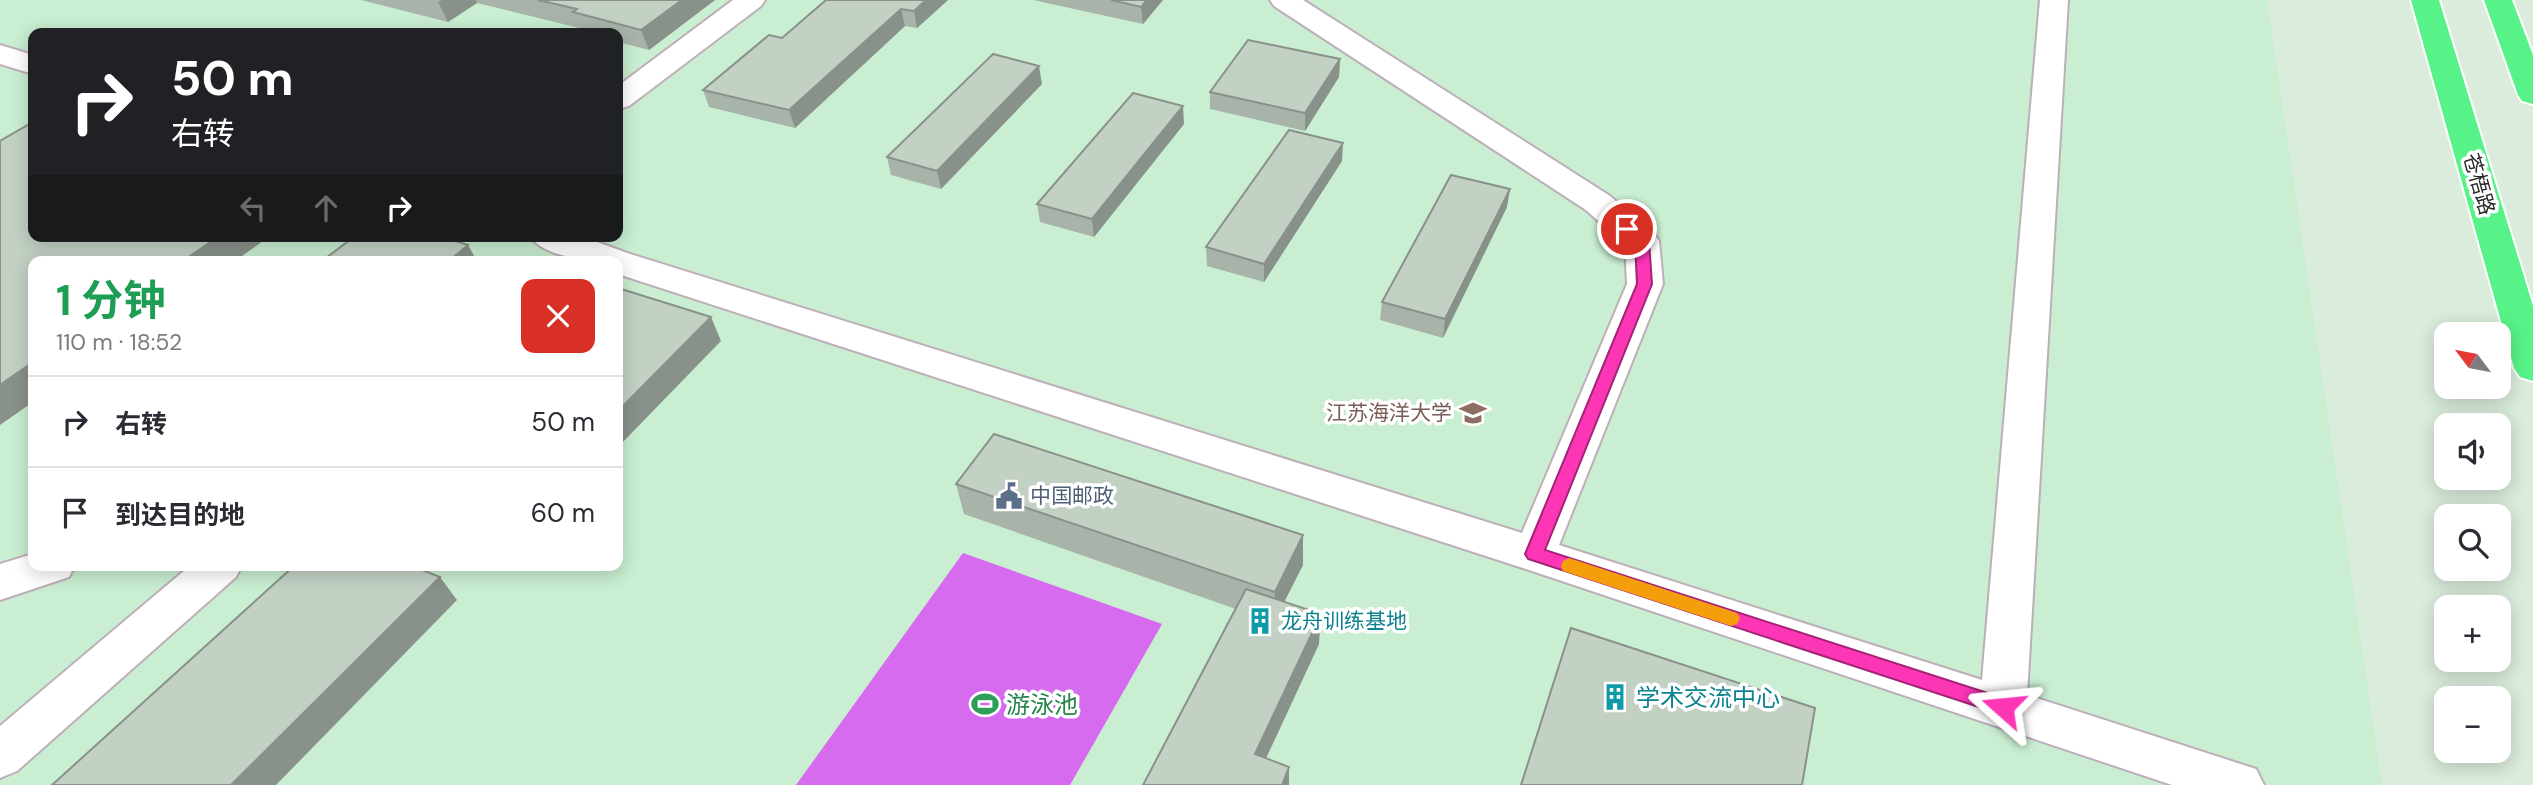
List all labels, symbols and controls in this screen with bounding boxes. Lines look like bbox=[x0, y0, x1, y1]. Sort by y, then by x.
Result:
text: 50 m bbox=[171, 46, 294, 110]
icon: right bbox=[56, 56, 147, 147]
text: 右转 bbox=[171, 113, 235, 155]
street label: 苍梧路 bbox=[2457, 150, 2501, 218]
icon: left bbox=[234, 189, 272, 227]
icon: ahead bbox=[307, 189, 345, 227]
icon: right bbox=[380, 189, 418, 227]
pin bbox=[1597, 199, 1657, 259]
icon: arrive bbox=[1608, 210, 1646, 248]
text: 1 分钟 bbox=[56, 273, 165, 328]
button: close bbox=[521, 279, 595, 353]
north arrow bbox=[2434, 322, 2511, 399]
map controls bbox=[2434, 322, 2511, 763]
text: 110 m · 18:52 bbox=[56, 327, 182, 357]
school or university icon: 江苏海洋大学 bbox=[1458, 398, 1488, 428]
place label: 江苏海洋大学 bbox=[1326, 399, 1452, 427]
icon: right bbox=[56, 403, 94, 441]
text: 50 m bbox=[531, 405, 595, 439]
text: 右转 bbox=[115, 407, 167, 441]
button: sound bbox=[2434, 413, 2511, 490]
public building icon: 中国邮政 bbox=[994, 481, 1024, 511]
place label: 中国邮政 bbox=[1030, 482, 1114, 510]
icon: arrive bbox=[56, 494, 94, 532]
text: 60 m bbox=[531, 496, 595, 530]
text: 到达目的地 bbox=[115, 498, 245, 532]
button: search bbox=[2434, 504, 2511, 581]
button: + bbox=[2434, 595, 2511, 672]
building icon: 龙舟训练基地 bbox=[1245, 606, 1275, 636]
place label: 龙舟训练基地 bbox=[1281, 607, 1407, 635]
position arrow bbox=[1966, 670, 2040, 744]
building icon: 学术交流中心 bbox=[1600, 682, 1630, 712]
place label: 学术交流中心 bbox=[1636, 682, 1780, 713]
button: − bbox=[2434, 686, 2511, 763]
sports icon: 游泳池 bbox=[970, 689, 1000, 719]
place label: 游泳池 bbox=[1006, 689, 1078, 720]

